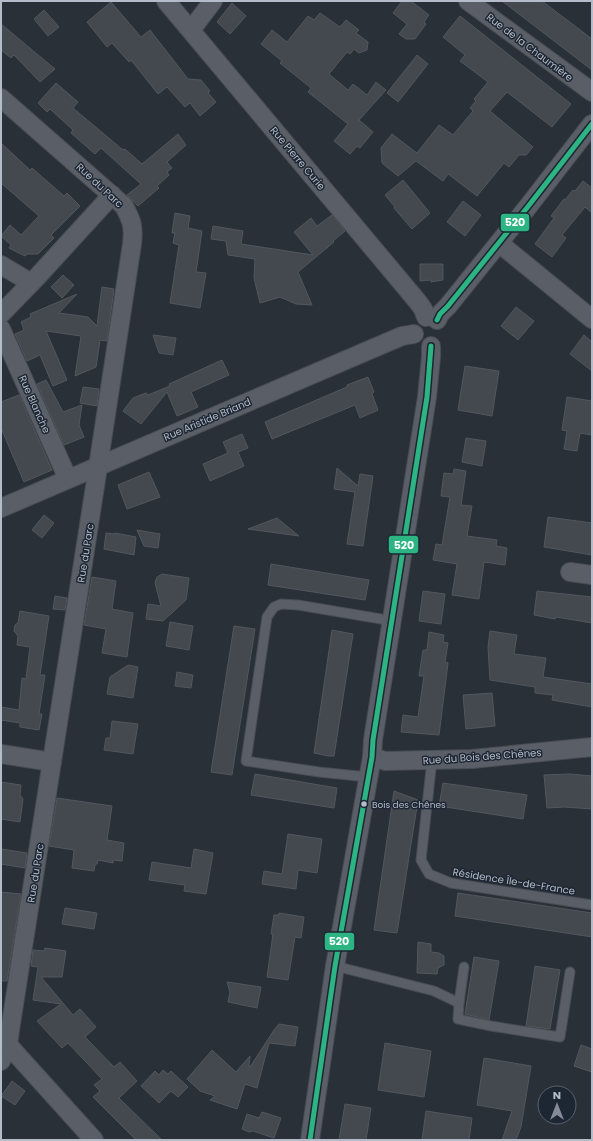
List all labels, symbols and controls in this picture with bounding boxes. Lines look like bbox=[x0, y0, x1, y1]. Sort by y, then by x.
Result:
street label: Rue de la Chaumière bbox=[483, 10, 576, 85]
street label: Rue Pierre Curie bbox=[267, 123, 329, 193]
street label: Rue du Parc bbox=[73, 160, 127, 211]
line badge: 520 bbox=[500, 213, 530, 232]
text: 520 bbox=[505, 214, 525, 230]
street label: Rue Blanche bbox=[15, 373, 54, 435]
street label: Rue Aristide Briand bbox=[161, 394, 253, 445]
street label: Rue du Parc bbox=[73, 523, 98, 584]
line badge: 520 bbox=[388, 535, 419, 554]
text: 520 bbox=[394, 537, 414, 553]
street label: Rue du Bois des Chênes bbox=[422, 745, 542, 768]
marker: Bois des Chênes bbox=[359, 799, 369, 809]
place label: Bois des Chênes bbox=[372, 799, 446, 811]
street label: Rue du Parc bbox=[23, 843, 48, 904]
street label: Résidence Île-de-France bbox=[452, 864, 576, 899]
line badge: 520 bbox=[324, 932, 355, 951]
text: 520 bbox=[329, 933, 349, 949]
north arrow bbox=[537, 1085, 577, 1125]
text: N bbox=[553, 1087, 561, 1103]

